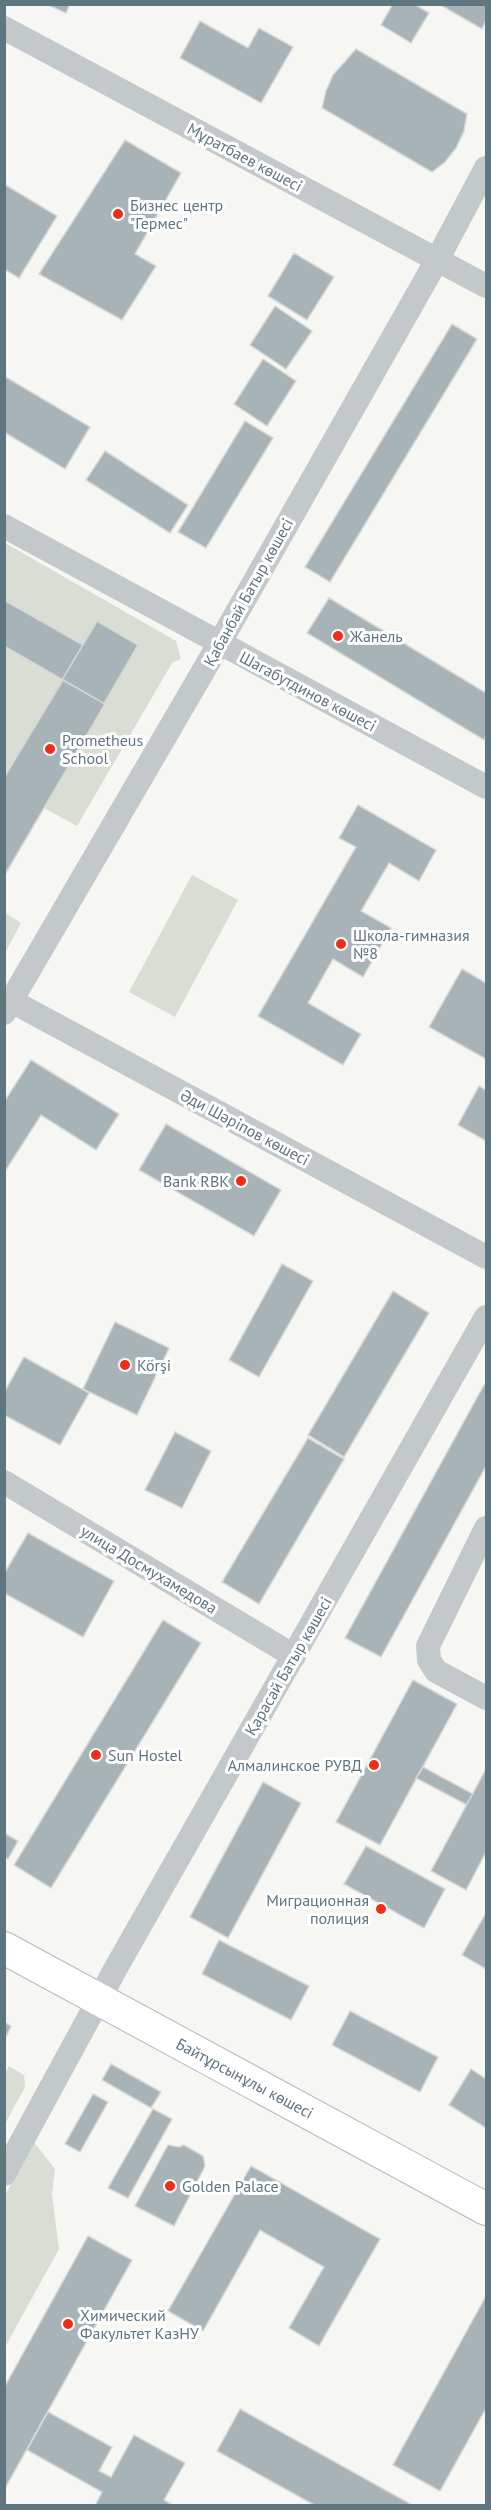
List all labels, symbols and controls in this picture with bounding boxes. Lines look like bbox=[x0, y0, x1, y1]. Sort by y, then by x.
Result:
street label: Мұратбаев көшесі bbox=[184, 118, 306, 196]
place label: Бизнес центр "Гермес" bbox=[130, 195, 223, 233]
marker: Бизнес центр "Гермес" bbox=[111, 207, 125, 221]
street label: Қабанбай Батыр көшесі bbox=[199, 514, 297, 670]
place label: Жанель bbox=[349, 626, 403, 646]
marker: Жанель bbox=[331, 629, 345, 643]
street label: Шагабутдинов көшесі bbox=[236, 647, 380, 735]
place label: Prometheus School bbox=[62, 730, 143, 768]
marker: Prometheus School bbox=[43, 742, 57, 756]
place label: Школа-гимназия №8 bbox=[353, 925, 470, 963]
marker: Школа-гимназия №8 bbox=[334, 937, 348, 951]
street label: Әди Шәріпов көшесі bbox=[177, 1085, 313, 1169]
place label: Bank RBK bbox=[163, 1171, 229, 1191]
marker: Bank RBK bbox=[234, 1174, 248, 1188]
place label: Körşi bbox=[137, 1355, 171, 1375]
marker: Körşi bbox=[118, 1358, 132, 1372]
street label: улица Досмухамедова bbox=[77, 1520, 221, 1618]
street label: Қарасай Батыр көшесі bbox=[240, 1593, 336, 1739]
place label: Sun Hostel bbox=[108, 1745, 183, 1765]
marker: Sun Hostel bbox=[89, 1748, 103, 1762]
place label: Алмалинское РУВД bbox=[228, 1755, 362, 1775]
marker: Алмалинское РУВД bbox=[367, 1758, 381, 1772]
place label: Миграционная полиция bbox=[266, 1890, 369, 1928]
marker: Миграционная полиция bbox=[374, 1902, 388, 1916]
street label: Байтұрсынұлы көшесі bbox=[173, 2033, 317, 2123]
place label: Golden Palace bbox=[182, 2176, 279, 2196]
marker: Golden Palace bbox=[163, 2179, 177, 2193]
place label: Химический Факультет КазНУ bbox=[80, 2305, 199, 2343]
marker: Химический Факультет КазНУ bbox=[61, 2317, 75, 2331]

